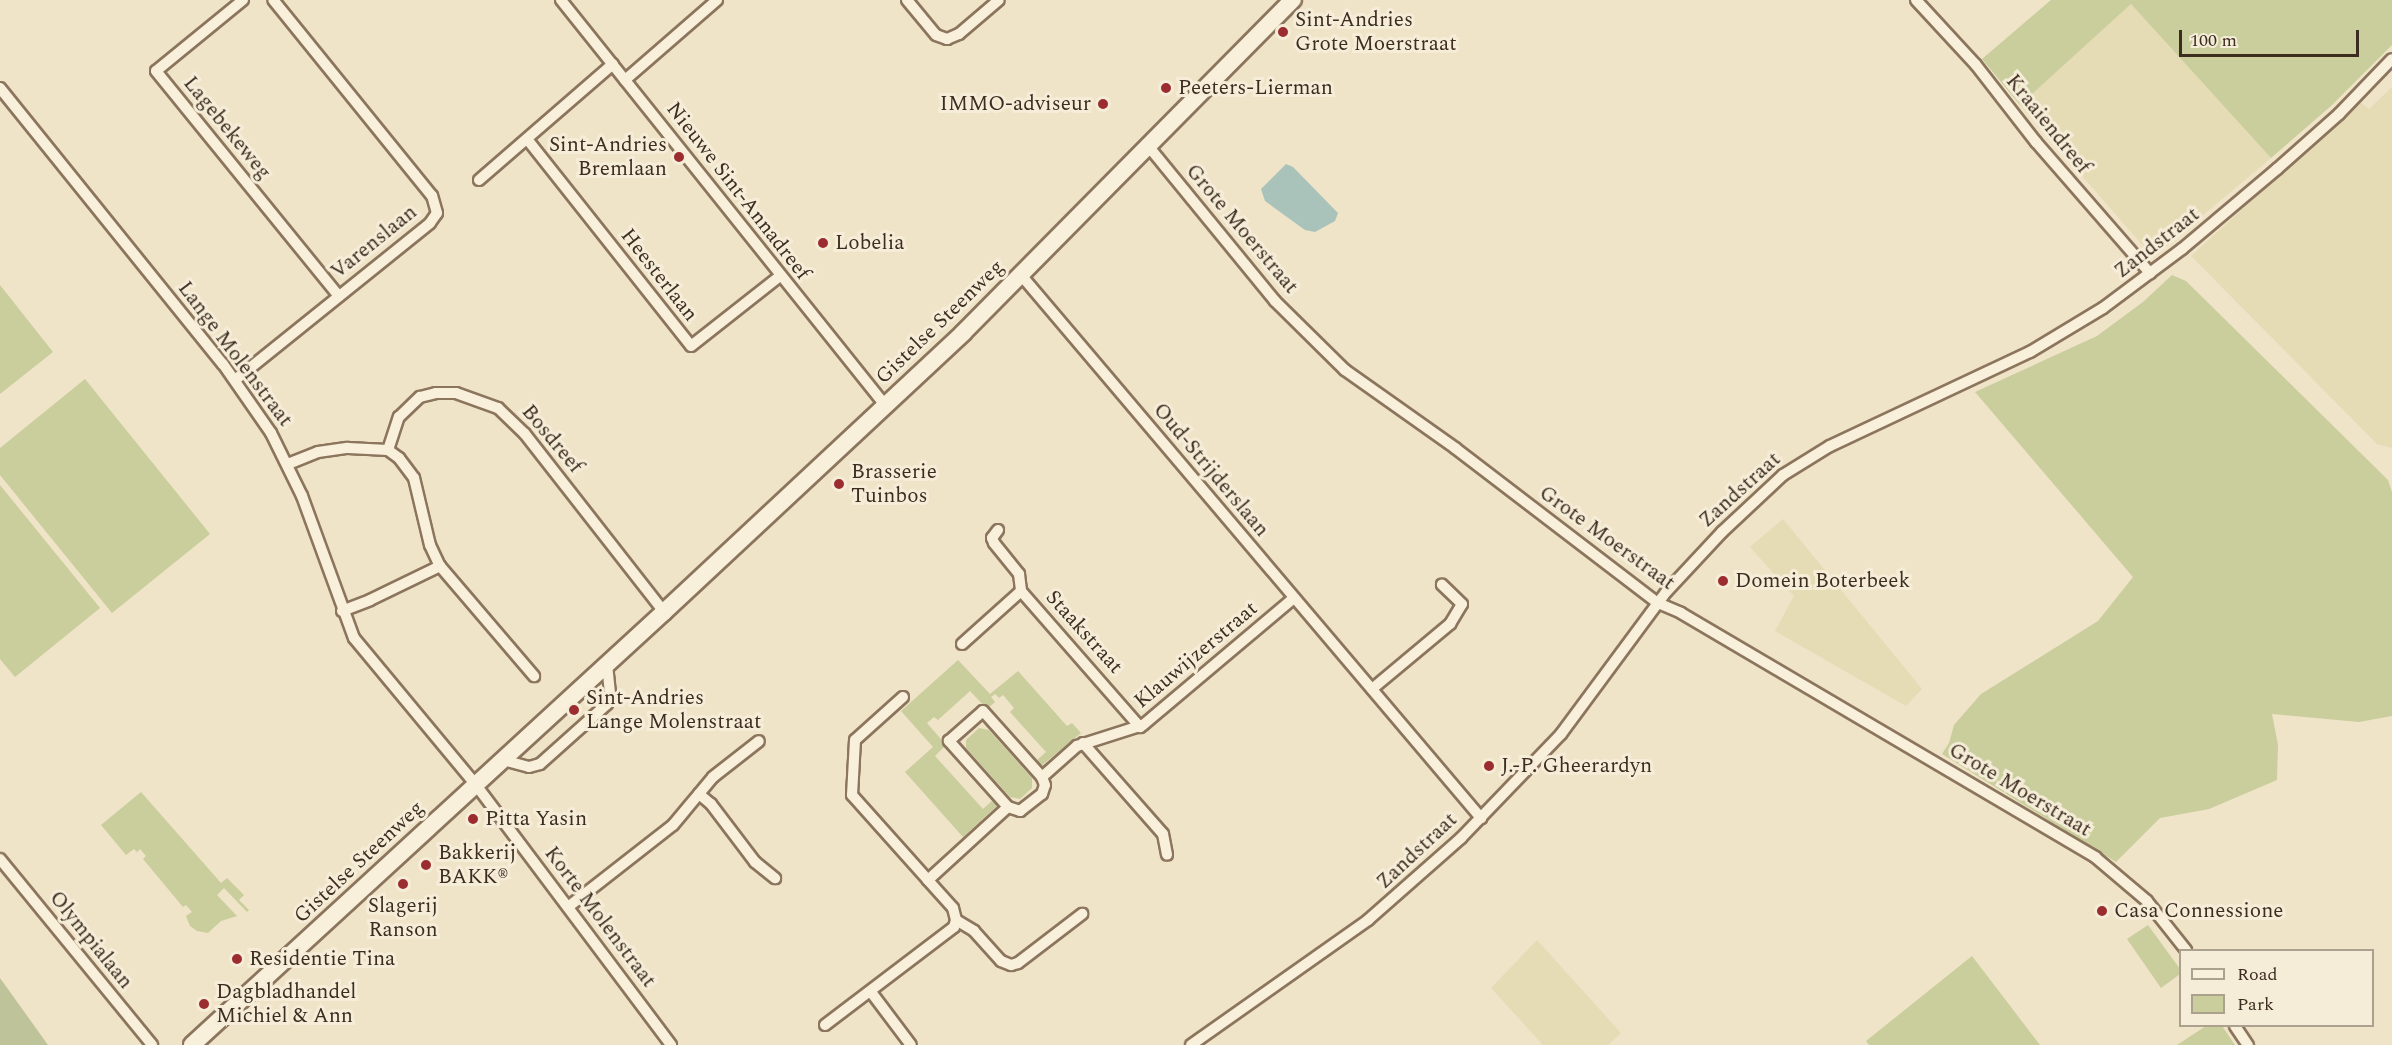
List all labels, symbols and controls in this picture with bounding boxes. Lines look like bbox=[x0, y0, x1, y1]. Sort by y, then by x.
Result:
place label: Sint-Andries Grote Moerstraat bbox=[1295, 7, 1457, 57]
scale bar bbox=[2182, 18, 2362, 56]
marker: Sint-Andries Grote Moerstraat bbox=[1276, 25, 1290, 39]
text: 100 m bbox=[2190, 27, 2237, 54]
street label: Kraaiendreef bbox=[2000, 69, 2096, 179]
street label: Lagebekeweg bbox=[178, 71, 276, 185]
place label: Peeters-Lierman bbox=[1178, 75, 1333, 101]
marker: Peeters-Lierman bbox=[1159, 81, 1173, 95]
place label: IMMO-adviseur bbox=[940, 91, 1091, 117]
street label: Nieuwe Sint-Annadreef bbox=[661, 97, 815, 285]
marker: IMMO-adviseur bbox=[1096, 97, 1110, 111]
place label: Sint-Andries Bremlaan bbox=[549, 132, 667, 182]
marker: Sint-Andries Bremlaan bbox=[672, 150, 686, 164]
street label: Grote Moerstraat bbox=[1180, 159, 1304, 299]
street label: Varenslaan bbox=[326, 200, 422, 284]
street label: Zandstraat bbox=[2110, 202, 2204, 284]
street label: Heesterlaan bbox=[615, 223, 703, 327]
place label: Lobelia bbox=[835, 230, 905, 256]
marker: Lobelia bbox=[816, 236, 830, 250]
street label: Gistelse Steenweg bbox=[871, 254, 1009, 390]
street label: Lange Molenstraat bbox=[172, 276, 298, 432]
street label: Oud-Strijderslaan bbox=[1148, 398, 1274, 542]
street label: Bosdreef bbox=[516, 399, 588, 479]
street label: Zandstraat bbox=[1694, 447, 1786, 533]
place label: Brasserie Tuinbos bbox=[851, 459, 937, 509]
marker: Brasserie Tuinbos bbox=[832, 477, 846, 491]
street label: Grote Moerstraat bbox=[1534, 480, 1680, 596]
place label: Domein Boterbeek bbox=[1735, 568, 1910, 594]
marker: Domein Boterbeek bbox=[1716, 574, 1730, 588]
street label: Staakstraat bbox=[1040, 585, 1128, 679]
street label: Klauwijzerstraat bbox=[1129, 596, 1263, 714]
place label: Sint-Andries Lange Molenstraat bbox=[586, 685, 761, 735]
marker: Sint-Andries Lange Molenstraat bbox=[567, 703, 581, 717]
street label: Grote Moerstraat bbox=[1944, 738, 2096, 842]
place label: J.-P. Gheerardyn bbox=[1501, 753, 1652, 779]
marker: J.-P. Gheerardyn bbox=[1482, 759, 1496, 773]
street label: Gistelse Steenweg bbox=[289, 795, 429, 929]
place label: Pitta Yasin bbox=[485, 806, 587, 832]
street label: Zandstraat bbox=[1372, 807, 1462, 895]
marker: Pitta Yasin bbox=[466, 812, 480, 826]
place label: Bakkerij BAKK® bbox=[438, 840, 516, 890]
street label: Korte Molenstraat bbox=[539, 841, 661, 993]
marker: Bakkerij BAKK® bbox=[419, 858, 433, 872]
marker: Slagerij Ranson bbox=[396, 877, 410, 891]
street label: Olympialaan bbox=[44, 886, 138, 994]
place label: Slagerij Ranson bbox=[368, 893, 438, 943]
place label: Casa Connessione bbox=[2114, 898, 2284, 924]
marker: Casa Connessione bbox=[2095, 904, 2109, 918]
place label: Residentie Tina bbox=[249, 946, 395, 972]
legend bbox=[2179, 949, 2374, 1027]
marker: Residentie Tina bbox=[230, 952, 244, 966]
text: Road bbox=[2237, 961, 2278, 988]
place label: Dagbladhandel Michiel & Ann bbox=[216, 979, 357, 1029]
text: Park bbox=[2237, 991, 2274, 1018]
marker: Dagbladhandel Michiel & Ann bbox=[197, 997, 211, 1011]

